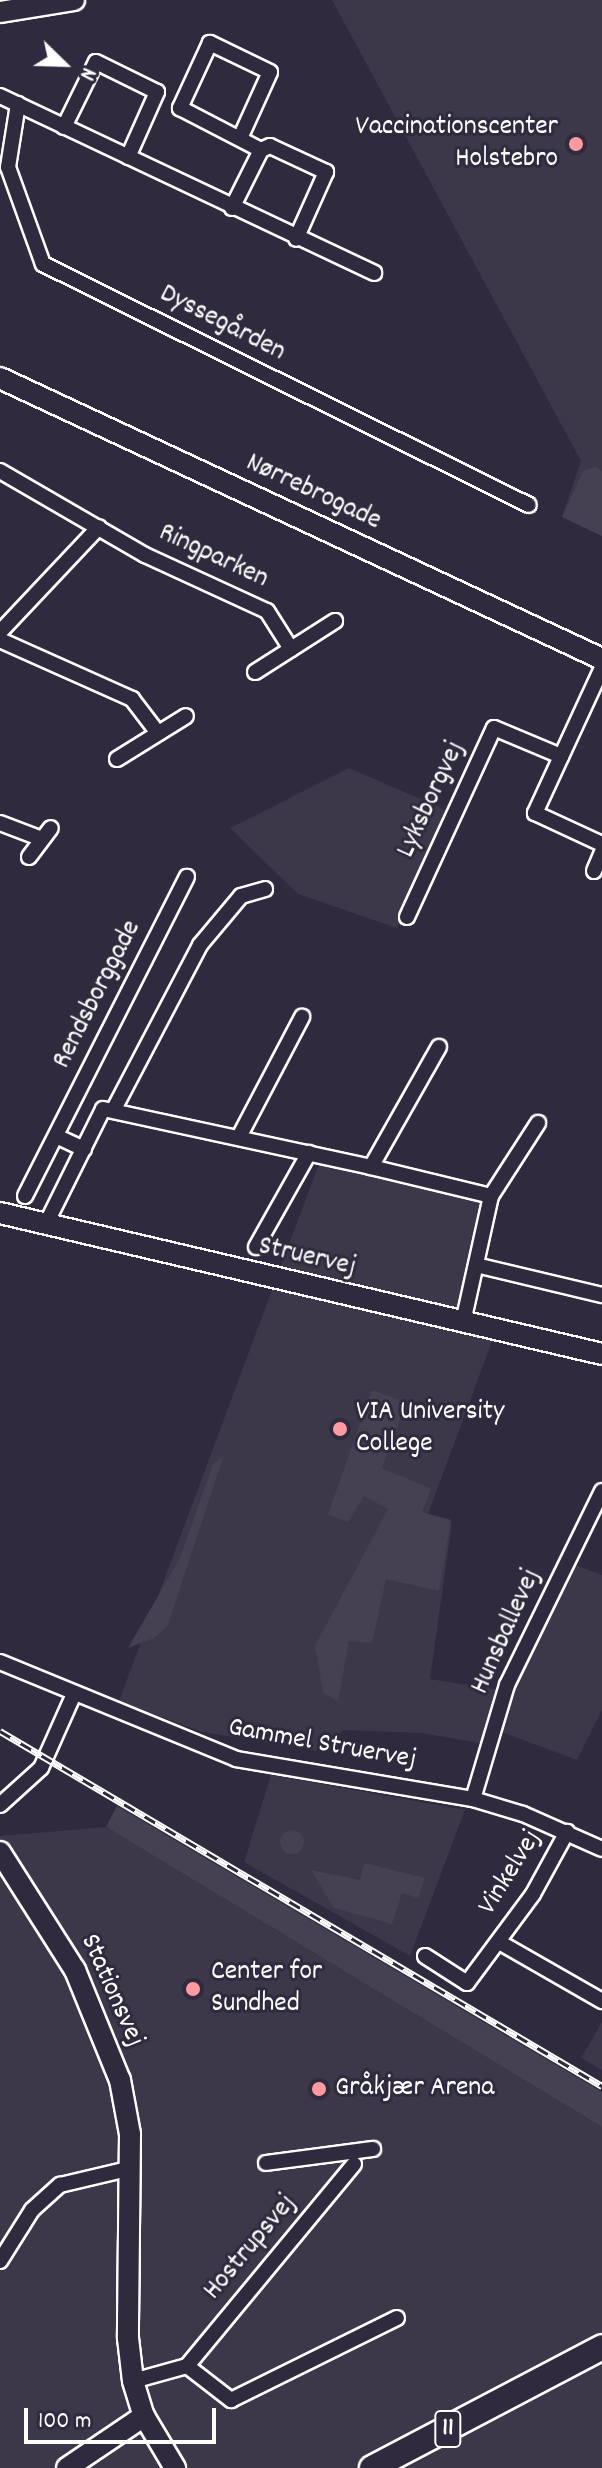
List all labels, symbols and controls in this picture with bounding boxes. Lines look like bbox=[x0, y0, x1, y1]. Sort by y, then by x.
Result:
north arrow bbox=[24, 24, 104, 104]
text: N bbox=[70, 63, 103, 85]
place label: Vaccinationscenter Holstebro bbox=[356, 111, 558, 177]
marker: Vaccinationscenter Holstebro bbox=[565, 133, 587, 155]
street label: Dyssegården bbox=[153, 278, 291, 370]
street label: Nørrebrogade bbox=[240, 447, 386, 539]
street label: Ringparken bbox=[153, 517, 273, 597]
street label: Lyksborgvej bbox=[390, 736, 474, 864]
street label: Rendsborggade bbox=[46, 915, 150, 1075]
street label: Struervej bbox=[255, 1230, 359, 1286]
place label: VIA University College bbox=[356, 1396, 504, 1462]
marker: VIA University College bbox=[331, 1420, 349, 1438]
street label: Hunsballevej bbox=[465, 1564, 549, 1700]
street label: Gammel Struervej bbox=[225, 1712, 419, 1778]
street label: Vinkelvej bbox=[472, 1825, 550, 1921]
street label: Stationsvej bbox=[71, 1929, 151, 2053]
place label: Center for Sundhed bbox=[211, 1956, 322, 2022]
marker: Center for Sundhed bbox=[182, 1978, 204, 2000]
place label: Gråkjær Arena bbox=[335, 2072, 494, 2106]
marker: Gråkjær Arena bbox=[310, 2080, 328, 2098]
street label: Hostrupsvej bbox=[197, 2188, 305, 2308]
scale bar bbox=[28, 2392, 220, 2442]
text: 100 m bbox=[38, 2405, 91, 2439]
road number: 11 bbox=[434, 2407, 462, 2451]

